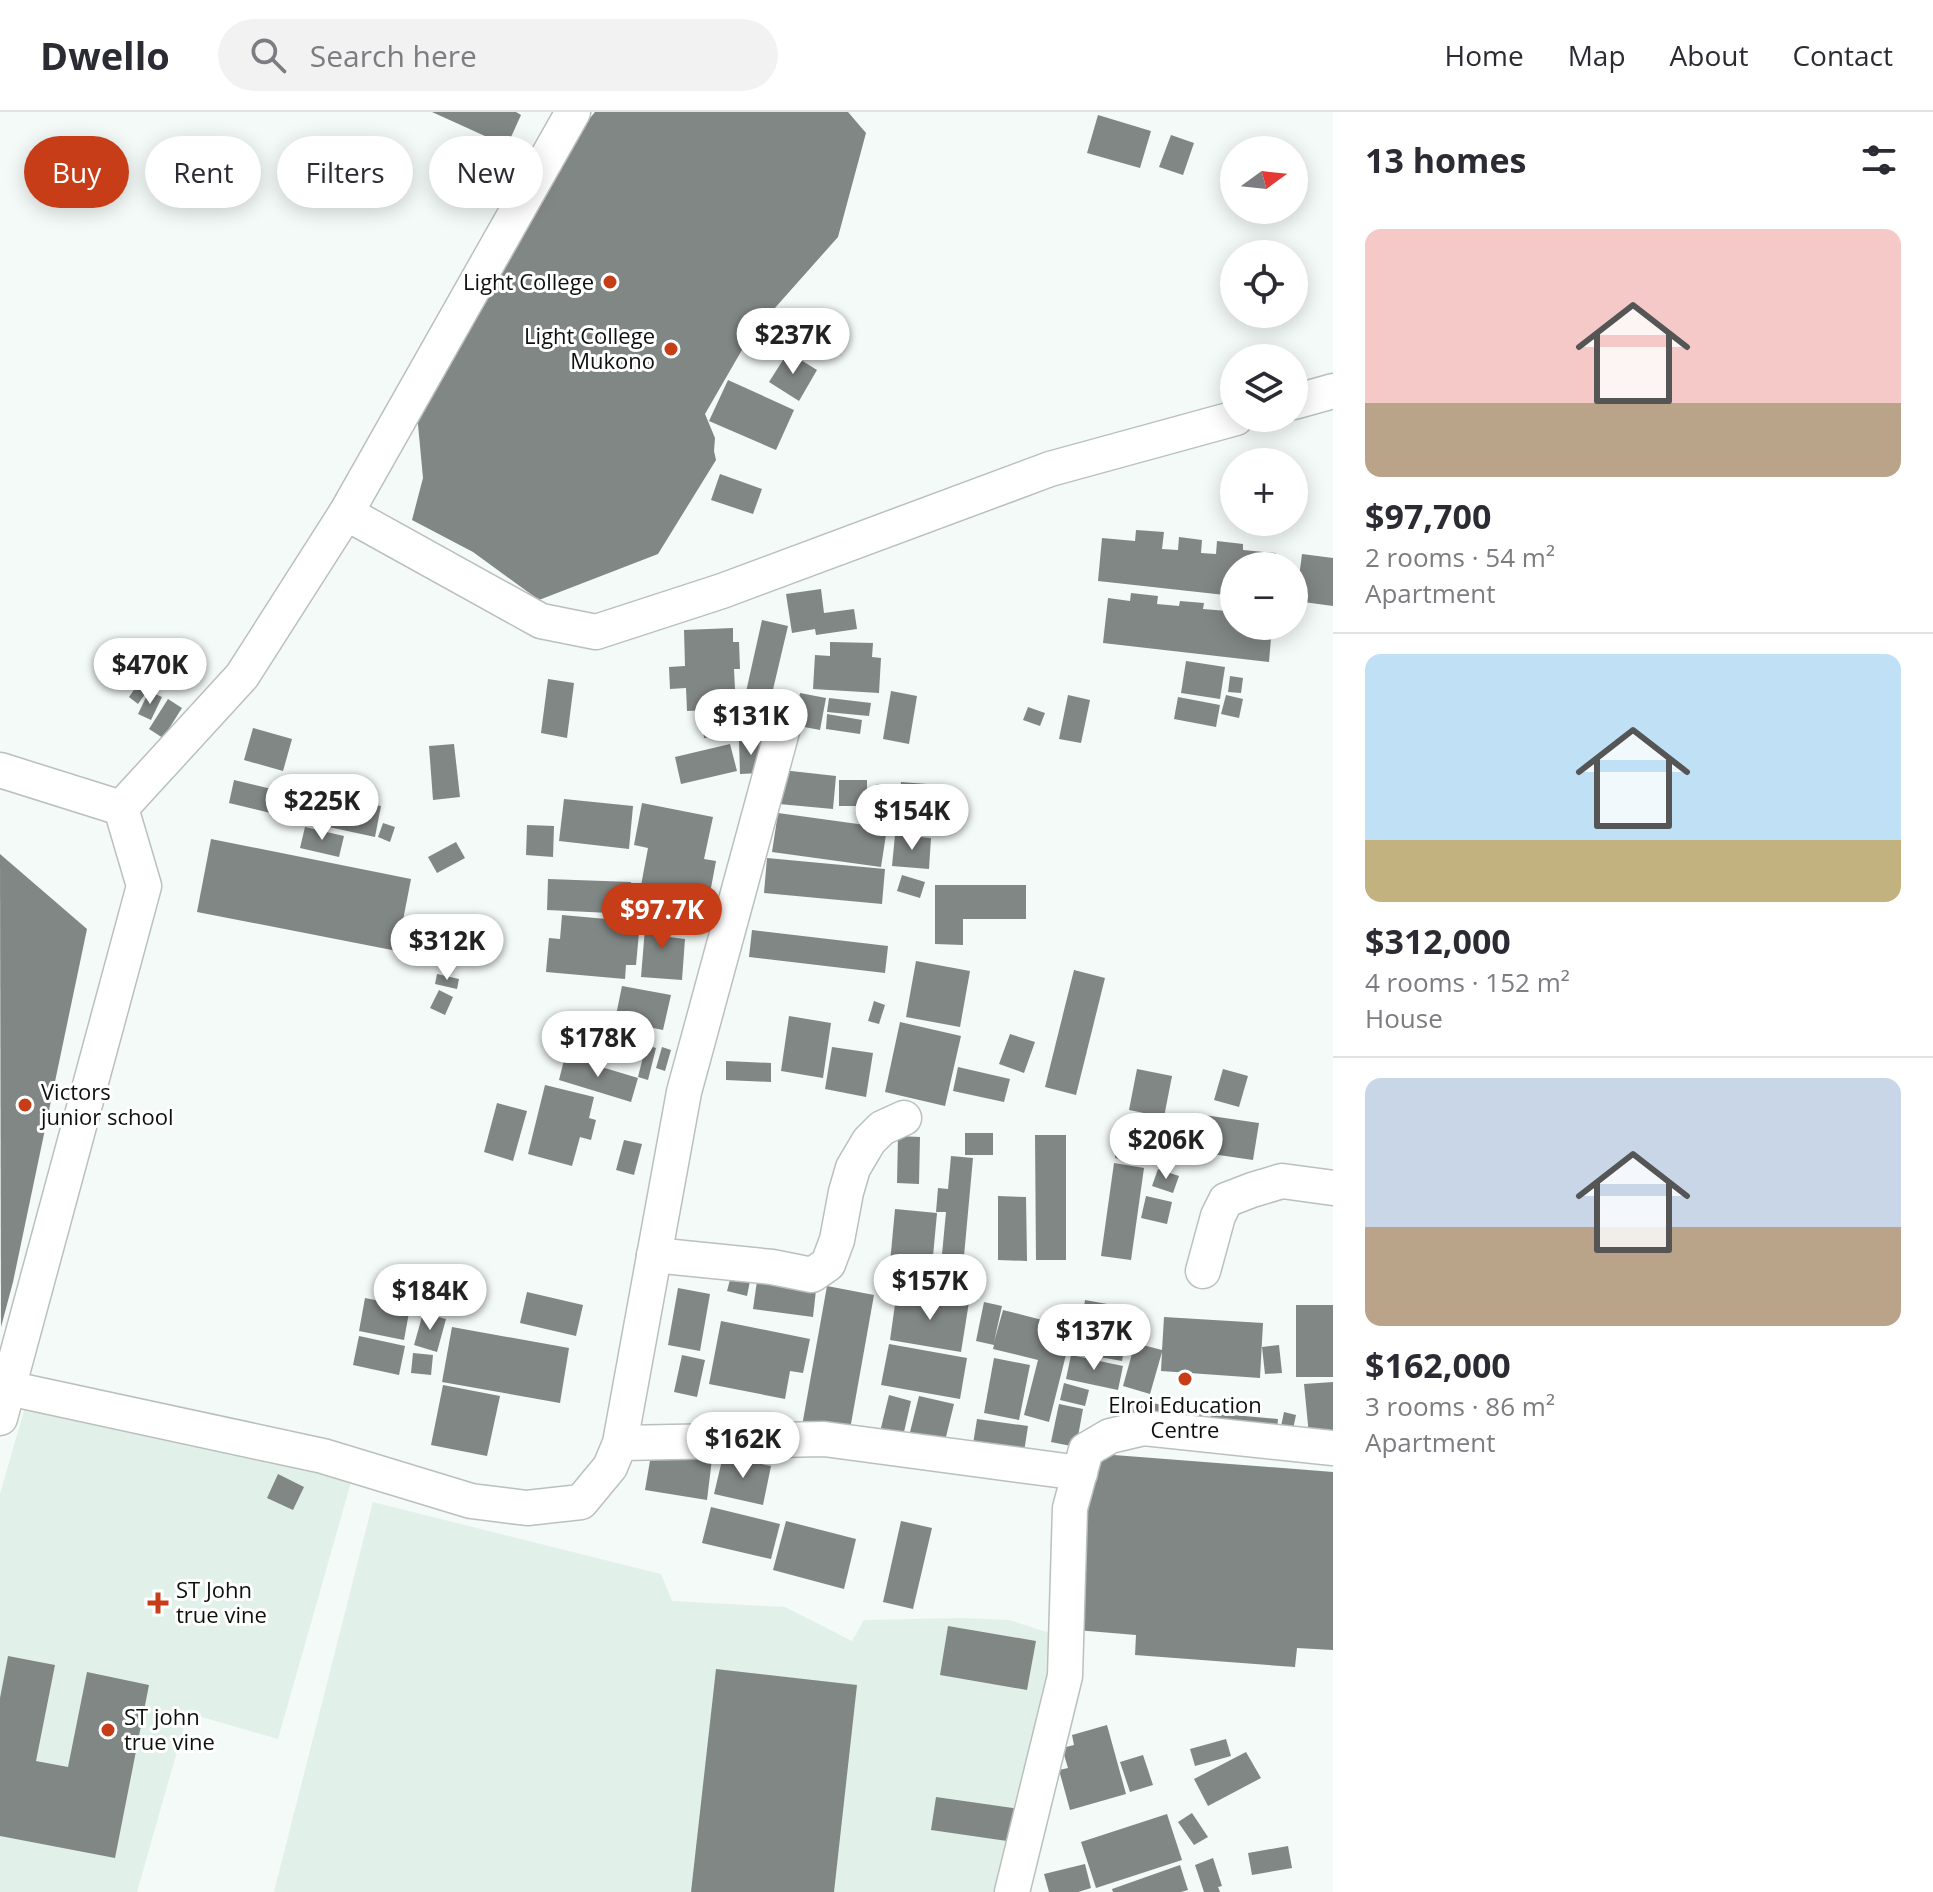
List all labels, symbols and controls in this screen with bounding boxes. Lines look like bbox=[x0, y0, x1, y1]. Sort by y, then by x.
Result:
search box bbox=[218, 19, 778, 91]
text: Dwello bbox=[40, 29, 170, 81]
icon: search bbox=[246, 33, 290, 77]
text: Search here bbox=[310, 35, 477, 76]
text: Home bbox=[1445, 36, 1524, 74]
text: Map bbox=[1568, 36, 1626, 74]
text: About bbox=[1670, 36, 1748, 74]
text: Contact bbox=[1792, 36, 1893, 74]
chip: Buy bbox=[24, 136, 129, 208]
chip: Rent bbox=[145, 136, 261, 208]
chip: Filters bbox=[277, 136, 413, 208]
chip: New bbox=[429, 136, 543, 208]
north arrow bbox=[1220, 136, 1308, 224]
map controls bbox=[1220, 136, 1308, 640]
text: 13 homes bbox=[1365, 137, 1526, 183]
icon: filters bbox=[1857, 138, 1901, 182]
button: locate bbox=[1220, 240, 1308, 328]
place label: Light College bbox=[463, 266, 594, 296]
marker: Light College bbox=[601, 273, 619, 291]
icon: home bbox=[1561, 281, 1705, 425]
pin: $237K bbox=[737, 308, 849, 376]
text: $237K bbox=[755, 316, 831, 352]
place label: Light College Mukono bbox=[524, 320, 655, 375]
marker: Light College Mukono bbox=[662, 340, 680, 358]
button: layers bbox=[1220, 344, 1308, 432]
button: + bbox=[1220, 448, 1308, 536]
text: $97,700 bbox=[1365, 493, 1491, 539]
text: 2 rooms · 54 m² bbox=[1365, 539, 1555, 575]
button: − bbox=[1220, 552, 1308, 640]
text: Apartment bbox=[1365, 575, 1496, 611]
pin: $470K bbox=[94, 638, 206, 706]
text: $470K bbox=[112, 646, 188, 682]
pin: $131K bbox=[695, 689, 807, 757]
text: $131K bbox=[713, 697, 789, 733]
icon: home bbox=[1561, 706, 1705, 850]
pin: $225K bbox=[266, 774, 378, 842]
text: $225K bbox=[284, 782, 360, 818]
pin: $154K bbox=[856, 784, 968, 852]
text: $154K bbox=[874, 792, 950, 828]
pin: $97.7K bbox=[597, 883, 727, 951]
text: $97.7K bbox=[620, 891, 704, 927]
pin: $312K bbox=[391, 914, 503, 982]
text: $312,000 bbox=[1365, 918, 1511, 964]
text: $312K bbox=[409, 922, 485, 958]
text: 4 rooms · 152 m² bbox=[1365, 964, 1570, 1000]
text: House bbox=[1365, 1000, 1443, 1036]
pin: $178K bbox=[542, 1011, 654, 1079]
text: $178K bbox=[560, 1019, 636, 1055]
place label: Victors junior school bbox=[39, 1076, 174, 1131]
marker: Victors junior school bbox=[16, 1096, 34, 1114]
pin: $206K bbox=[1110, 1113, 1222, 1181]
text: $206K bbox=[1128, 1121, 1204, 1157]
icon: home bbox=[1561, 1130, 1705, 1274]
pin: $157K bbox=[874, 1254, 986, 1322]
text: $157K bbox=[892, 1262, 968, 1298]
pin: $184K bbox=[374, 1264, 486, 1332]
text: $184K bbox=[392, 1272, 468, 1308]
pin: $137K bbox=[1038, 1304, 1150, 1372]
text: $137K bbox=[1056, 1312, 1132, 1348]
text: $162,000 bbox=[1365, 1342, 1511, 1388]
marker: Elroi Education Centre bbox=[1176, 1370, 1194, 1388]
text: 3 rooms · 86 m² bbox=[1365, 1388, 1555, 1424]
place label: Elroi Education Centre bbox=[1108, 1389, 1262, 1444]
pin: $162K bbox=[687, 1412, 799, 1480]
text: $162K bbox=[705, 1420, 781, 1456]
text: Apartment bbox=[1365, 1424, 1496, 1460]
place label: ST John true vine bbox=[176, 1574, 267, 1629]
marker: ST John true vine bbox=[147, 1592, 169, 1614]
place label: ST john true vine bbox=[124, 1701, 215, 1756]
marker: ST john true vine bbox=[99, 1721, 117, 1739]

